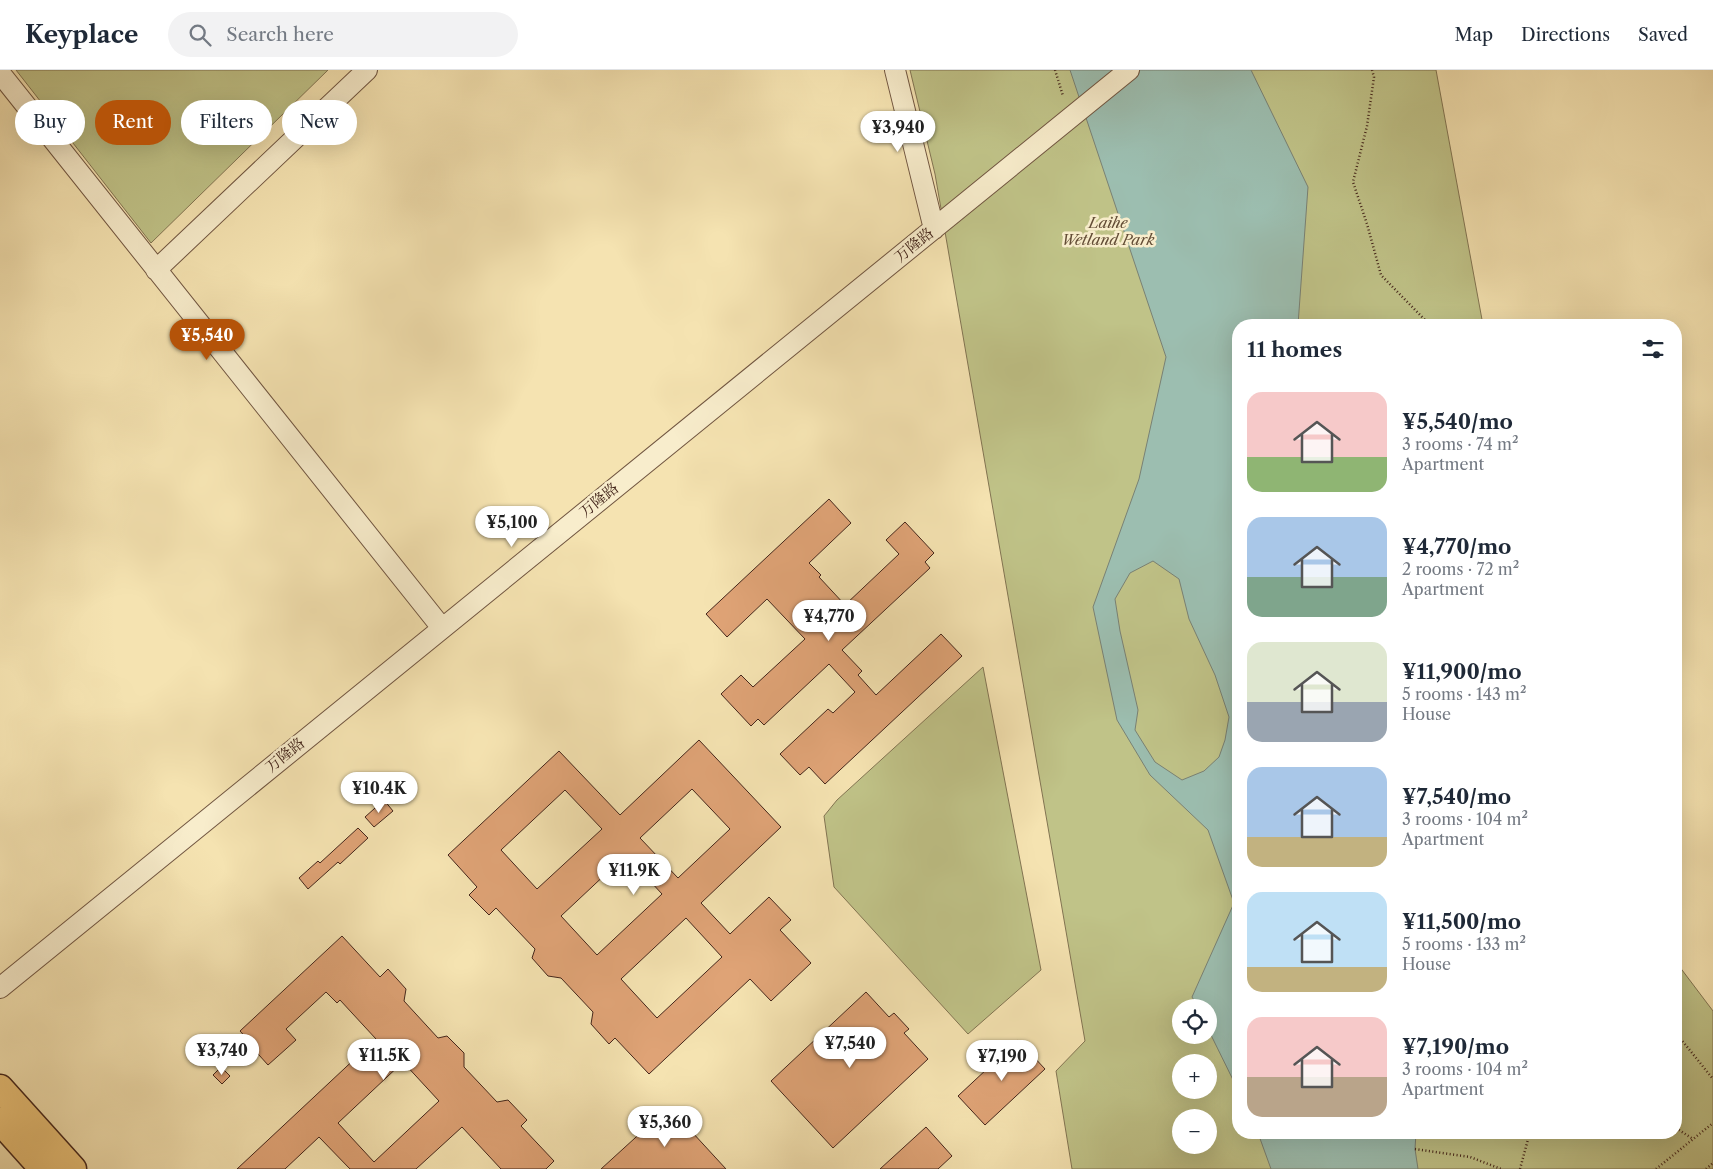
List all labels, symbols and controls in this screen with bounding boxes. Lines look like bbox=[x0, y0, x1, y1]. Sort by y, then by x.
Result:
search box bbox=[168, 12, 518, 57]
text: Keyplace bbox=[25, 20, 138, 49]
icon: search bbox=[186, 21, 214, 49]
text: Search here bbox=[226, 23, 334, 46]
text: Map bbox=[1454, 24, 1493, 46]
text: Directions bbox=[1521, 24, 1610, 46]
text: Saved bbox=[1638, 24, 1688, 46]
chip: Buy bbox=[15, 100, 85, 145]
chip: Rent bbox=[95, 100, 171, 145]
chip: Filters bbox=[181, 100, 272, 145]
chip: New bbox=[282, 100, 357, 145]
pin: ¥3,940 bbox=[857, 111, 939, 153]
text: ¥3,940 bbox=[871, 117, 925, 137]
park label: Laihe Wetland Park bbox=[1061, 213, 1155, 249]
street label: 万隆路 bbox=[890, 223, 937, 266]
pin: ¥5,540 bbox=[166, 318, 248, 361]
text: ¥5,540 bbox=[181, 325, 233, 345]
icon: filters bbox=[1639, 335, 1667, 363]
text: 11 homes bbox=[1247, 337, 1342, 362]
text: ¥5,540/mo bbox=[1402, 409, 1513, 434]
icon: home bbox=[1287, 412, 1347, 472]
text: 3 rooms · 74 m² bbox=[1402, 434, 1518, 454]
text: Apartment bbox=[1402, 454, 1484, 474]
street label: 万隆路 bbox=[575, 478, 622, 521]
pin: ¥5,100 bbox=[471, 506, 553, 548]
text: ¥5,100 bbox=[486, 512, 538, 532]
text: ¥4,770/mo bbox=[1402, 534, 1511, 559]
icon: home bbox=[1287, 537, 1347, 597]
text: 2 rooms · 72 m² bbox=[1402, 559, 1519, 579]
text: Apartment bbox=[1402, 579, 1484, 599]
pin: ¥4,770 bbox=[788, 600, 870, 642]
text: ¥4,770 bbox=[803, 606, 855, 626]
text: ¥11,900/mo bbox=[1402, 659, 1522, 684]
icon: home bbox=[1287, 662, 1347, 722]
text: 5 rooms · 143 m² bbox=[1402, 684, 1526, 704]
text: House bbox=[1402, 704, 1451, 724]
street label: 万隆路 bbox=[261, 733, 308, 776]
pin: ¥10.4K bbox=[338, 772, 420, 814]
text: ¥10.4K bbox=[352, 778, 406, 798]
text: ¥7,540/mo bbox=[1402, 784, 1511, 809]
icon: home bbox=[1287, 787, 1347, 847]
text: 3 rooms · 104 m² bbox=[1402, 809, 1528, 829]
text: Apartment bbox=[1402, 829, 1484, 849]
pin: ¥11.9K bbox=[593, 854, 675, 896]
text: ¥11.9K bbox=[608, 860, 660, 880]
text: ¥11,500/mo bbox=[1402, 909, 1521, 934]
icon: home bbox=[1287, 912, 1347, 972]
text: 5 rooms · 133 m² bbox=[1402, 934, 1526, 954]
text: House bbox=[1402, 954, 1451, 974]
map controls bbox=[1172, 999, 1217, 1154]
button: locate bbox=[1172, 999, 1217, 1044]
pin: ¥7,540 bbox=[809, 1026, 891, 1069]
text: ¥7,540 bbox=[824, 1033, 876, 1053]
pin: ¥3,740 bbox=[181, 1034, 263, 1076]
text: ¥7,190/mo bbox=[1402, 1034, 1509, 1059]
icon: home bbox=[1287, 1037, 1347, 1097]
pin: ¥11.5K bbox=[343, 1038, 425, 1081]
text: ¥3,740 bbox=[196, 1040, 248, 1060]
pin: ¥7,190 bbox=[961, 1040, 1043, 1082]
text: ¥11.5K bbox=[358, 1045, 410, 1065]
text: ¥7,190 bbox=[977, 1046, 1027, 1066]
button: + bbox=[1172, 1054, 1217, 1099]
text: 3 rooms · 104 m² bbox=[1402, 1059, 1528, 1079]
text: Apartment bbox=[1402, 1079, 1484, 1099]
pin: ¥5,360 bbox=[624, 1106, 706, 1148]
button: − bbox=[1172, 1109, 1217, 1154]
text: ¥5,360 bbox=[639, 1112, 691, 1132]

